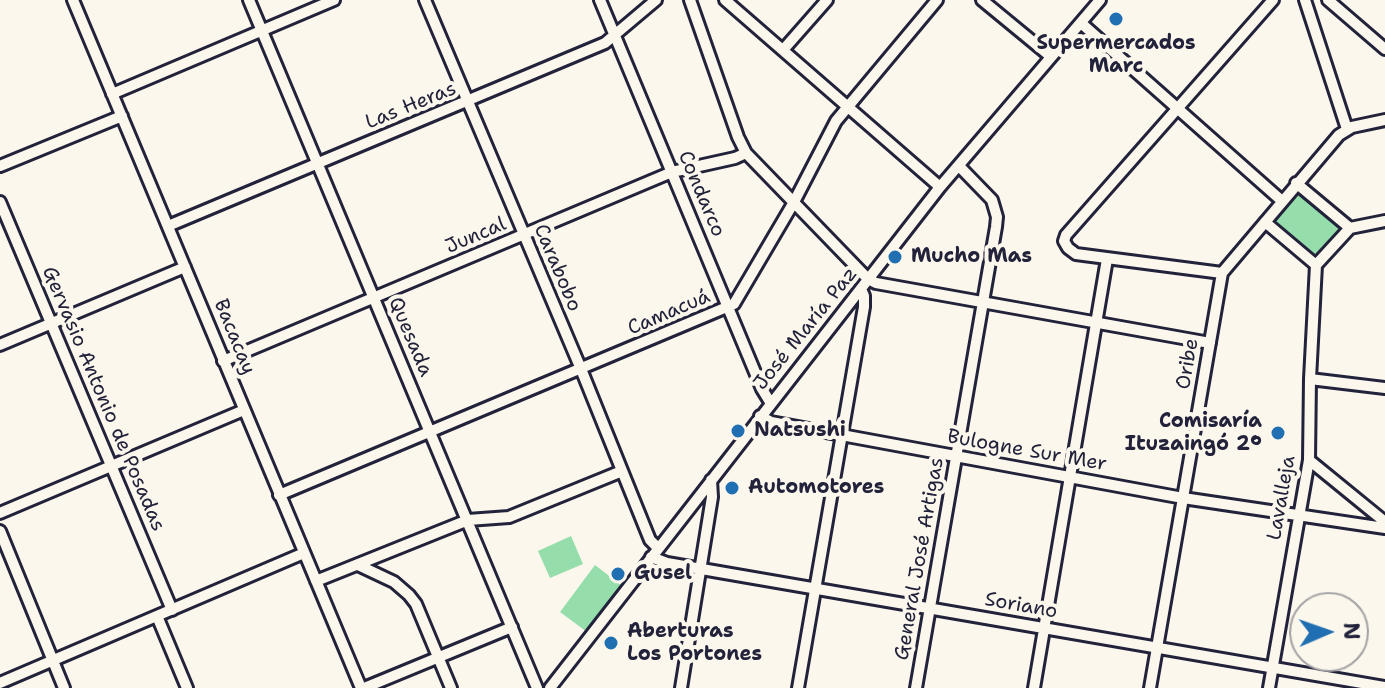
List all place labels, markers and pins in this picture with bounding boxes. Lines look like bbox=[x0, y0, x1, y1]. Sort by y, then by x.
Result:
marker: Supermercados Marc bbox=[1107, 10, 1125, 28]
place label: Supermercados Marc bbox=[1036, 32, 1196, 79]
place label: Mucho Mas bbox=[911, 245, 1032, 269]
marker: Mucho Mas bbox=[886, 248, 904, 266]
place label: Comisaría Ituzaingó 2° bbox=[1125, 410, 1262, 457]
place label: Natsushi bbox=[754, 419, 846, 443]
marker: Natsushi bbox=[729, 422, 747, 440]
marker: Comisaría Ituzaingó 2° bbox=[1269, 424, 1287, 442]
place label: Automotores bbox=[748, 476, 884, 500]
marker: Automotores bbox=[723, 479, 741, 497]
place label: Gusel bbox=[634, 562, 692, 586]
marker: Gusel bbox=[609, 565, 627, 583]
place label: Aberturas Los Portones bbox=[627, 620, 762, 667]
marker: Aberturas Los Portones bbox=[602, 634, 620, 652]

